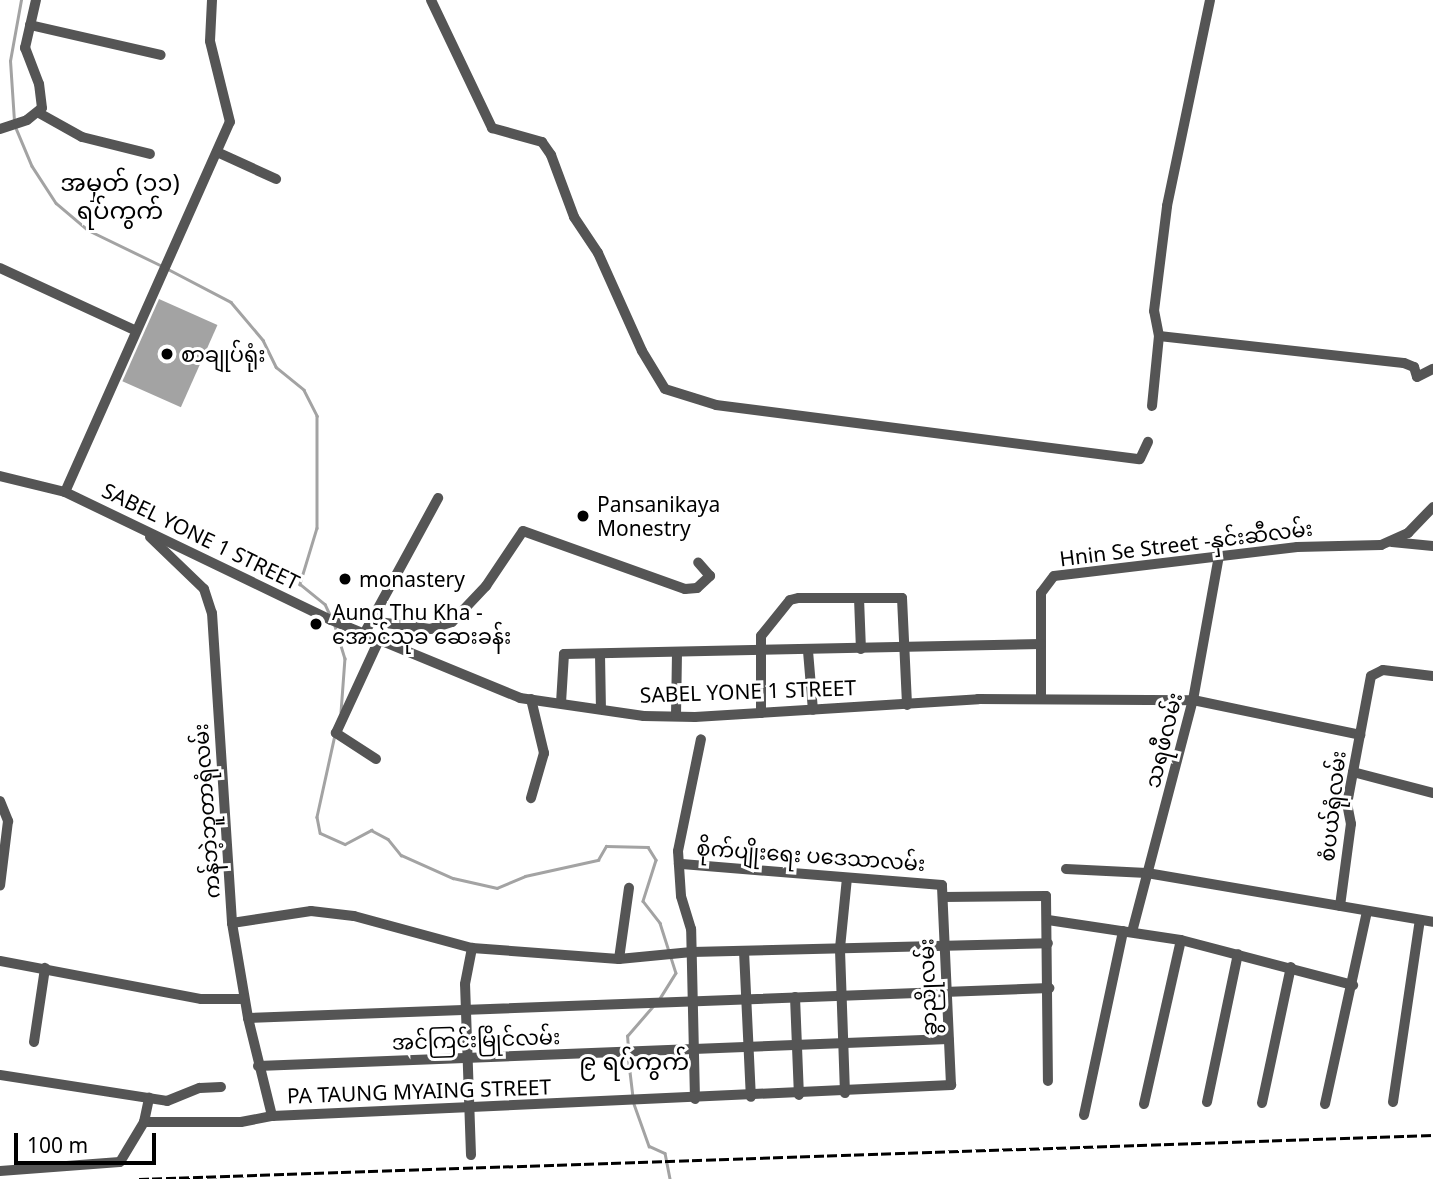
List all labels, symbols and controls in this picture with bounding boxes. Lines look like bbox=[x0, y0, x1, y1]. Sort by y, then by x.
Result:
district label: အမှတ် (၁၁) ရပ်ကွက် bbox=[60, 168, 180, 224]
place label: စာချုပ်ရုံး bbox=[181, 341, 266, 367]
marker: စာချုပ်ရုံး bbox=[159, 346, 175, 362]
street label: SABEL YONE 1 STREET bbox=[98, 477, 304, 595]
place label: Pansanikaya Monestry bbox=[597, 491, 720, 541]
marker: Pansanikaya Monestry bbox=[575, 508, 591, 524]
street label: Hnin Se Street -နှင်းဆီလမ်း bbox=[1058, 515, 1314, 571]
place label: monastery bbox=[359, 566, 465, 592]
marker: monastery bbox=[337, 571, 353, 587]
place label: Aung Thu Kha - အောင်သုခ ဆေးခန်း bbox=[332, 599, 511, 649]
marker: Aung Thu Kha - အောင်သုခ ဆေးခန်း bbox=[306, 614, 326, 634]
street label: SABEL YONE 1 STREET bbox=[639, 675, 857, 707]
street label: သရဖီလမ်း bbox=[1139, 690, 1187, 790]
street label: ကန်ဘဲ့ဘူတာရုံလမ်း bbox=[187, 723, 225, 899]
street label: စံပယ်ရုံလမ်း bbox=[1314, 749, 1350, 863]
street label: စိုက်ပျိုးရေး ပဒေသာလမ်း bbox=[696, 834, 926, 876]
street label: ခွာညိုလမ်း bbox=[913, 938, 941, 1036]
street label: အင်ကြင်းမြိုင်လမ်း bbox=[391, 1023, 561, 1055]
district label: ၉ ရပ်ကွက် bbox=[579, 1047, 689, 1075]
street label: PA TAUNG MYAING STREET bbox=[286, 1074, 552, 1108]
scale bar bbox=[18, 1120, 159, 1164]
text: 100 m bbox=[27, 1131, 88, 1159]

